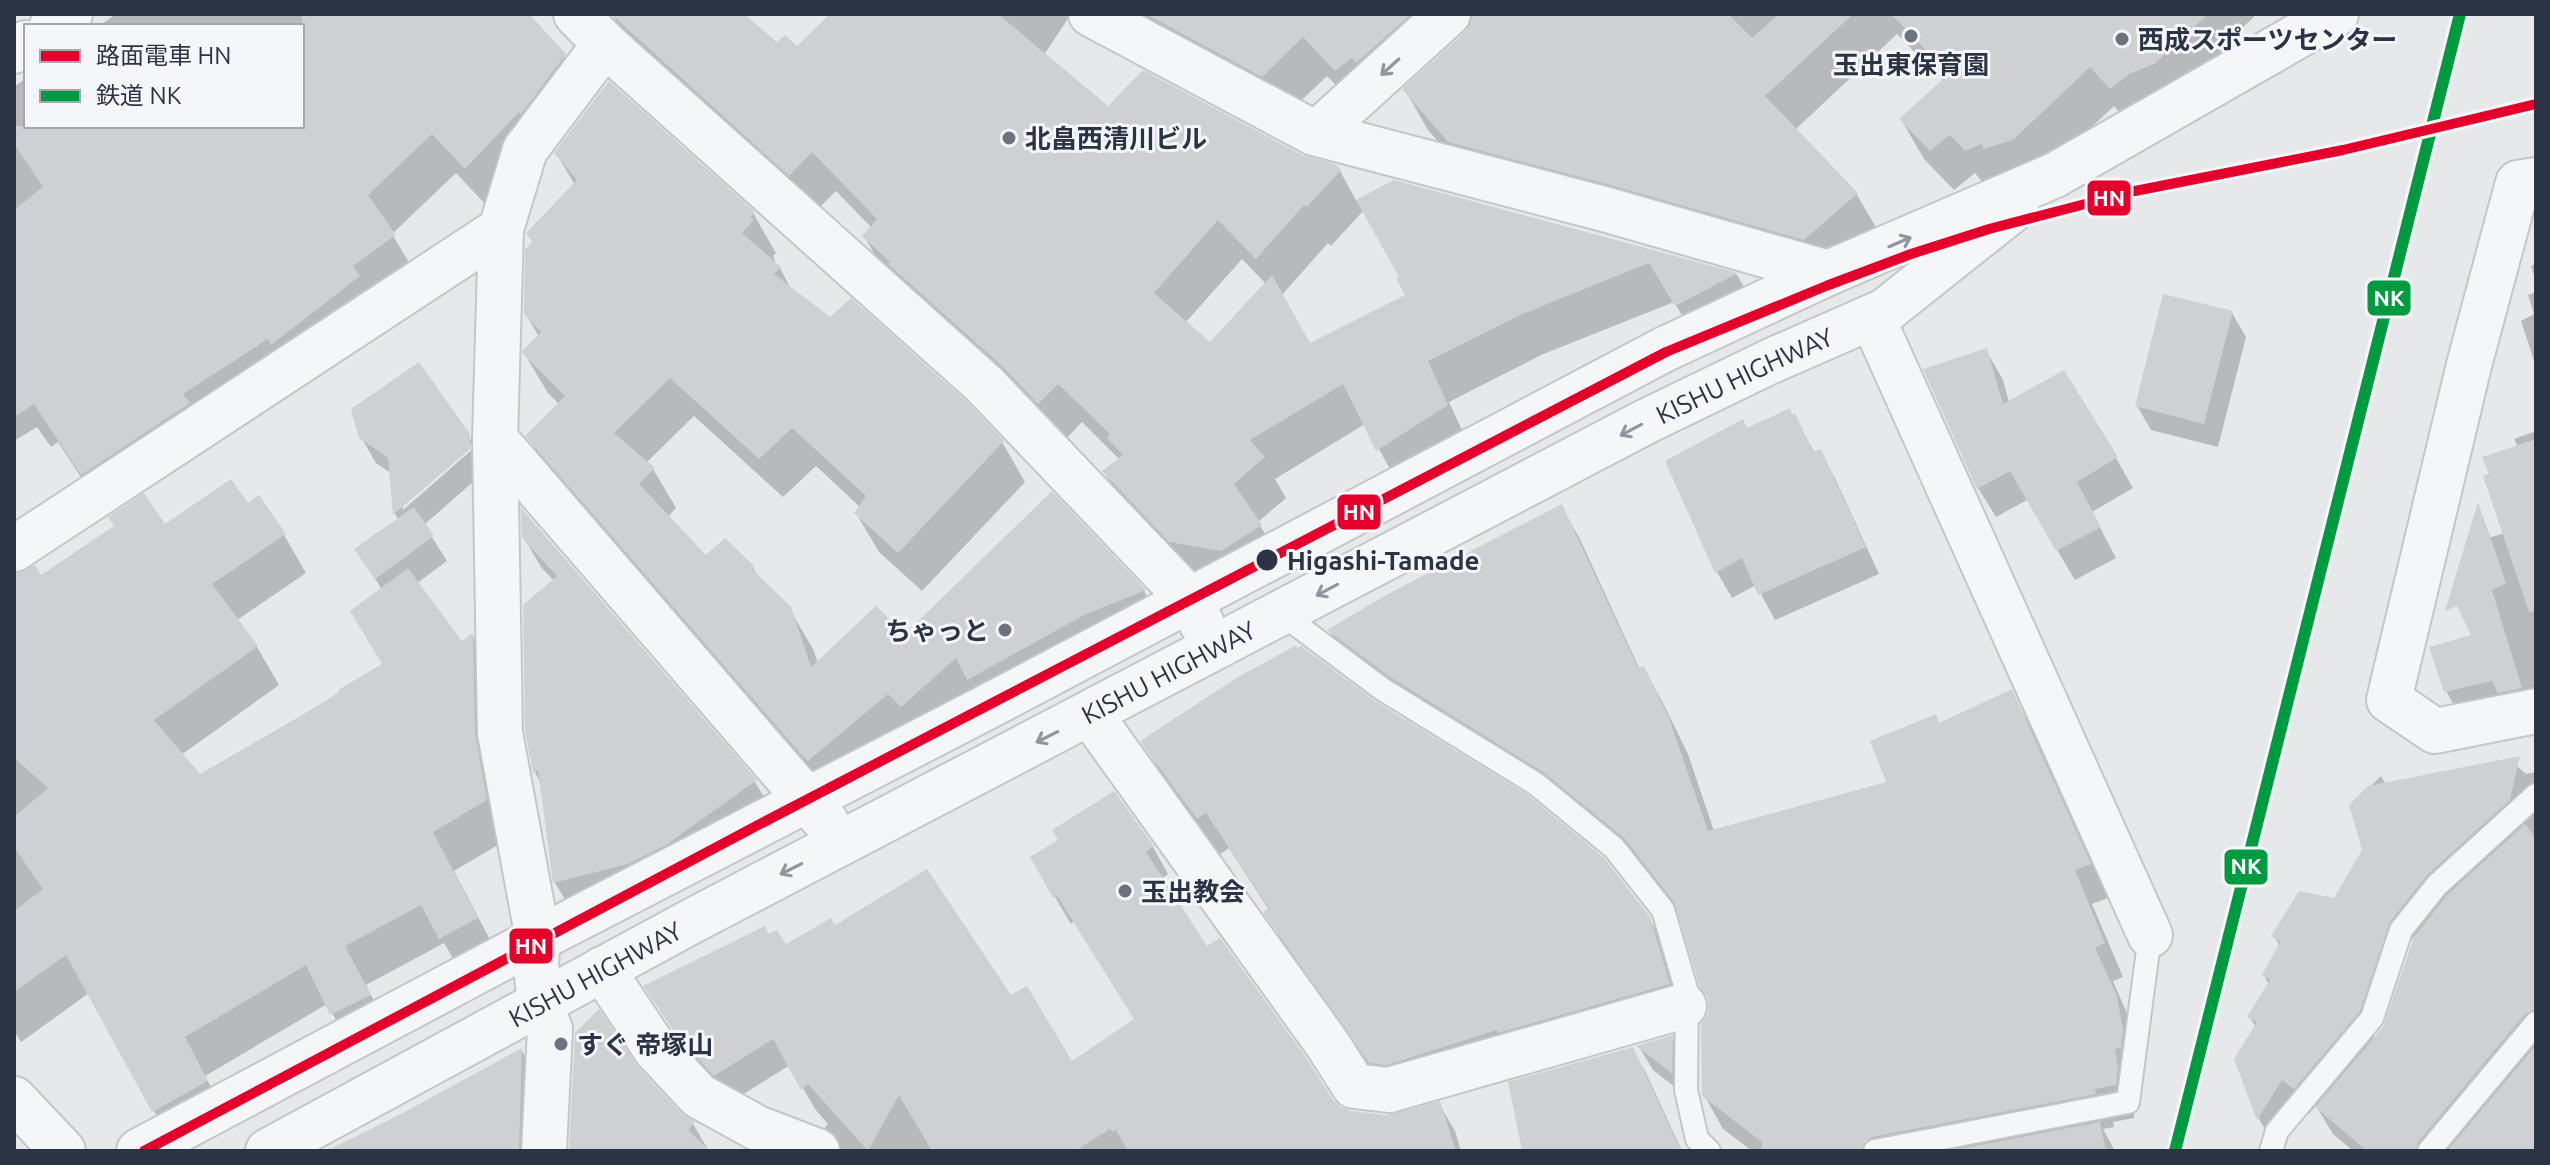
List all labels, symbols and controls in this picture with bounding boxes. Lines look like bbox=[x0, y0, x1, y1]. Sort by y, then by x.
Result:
legend bbox=[24, 24, 304, 128]
place label: 西成スポーツセンター bbox=[2138, 25, 2397, 54]
marker: 玉出東保育園 bbox=[1902, 27, 1920, 45]
marker: 西成スポーツセンター bbox=[2113, 30, 2131, 48]
text: 路面電車 HN bbox=[96, 42, 231, 69]
place label: 玉出東保育園 bbox=[1833, 50, 1989, 79]
one-way arrow bbox=[1381, 57, 1401, 75]
text: 鉄道 NK bbox=[96, 82, 182, 109]
place label: 北畠西清川ビル bbox=[1025, 124, 1207, 153]
marker: 北畠西清川ビル bbox=[1000, 129, 1018, 147]
line badge: HN bbox=[2086, 179, 2132, 217]
text: HN bbox=[2093, 185, 2125, 210]
one-way arrow bbox=[1887, 234, 1912, 249]
line badge: NK bbox=[2366, 279, 2412, 317]
text: NK bbox=[2373, 285, 2405, 310]
street label: KISHU HIGHWAY bbox=[1651, 321, 1837, 429]
one-way arrow bbox=[1620, 422, 1643, 438]
line badge: HN bbox=[1336, 493, 1382, 531]
text: HN bbox=[1343, 499, 1375, 524]
place label: Higashi-Tamade bbox=[1287, 546, 1479, 575]
marker: Higashi-Tamade bbox=[1254, 547, 1280, 573]
one-way arrow bbox=[1315, 583, 1339, 599]
street label: KISHU HIGHWAY bbox=[1077, 614, 1260, 729]
place label: ちゃっと bbox=[885, 616, 989, 645]
marker: ちゃっと bbox=[996, 621, 1014, 639]
one-way arrow bbox=[1035, 729, 1059, 745]
line badge: NK bbox=[2223, 848, 2269, 886]
text: NK bbox=[2230, 853, 2262, 878]
one-way arrow bbox=[780, 862, 804, 878]
place label: 玉出教会 bbox=[1141, 877, 1245, 906]
marker: 玉出教会 bbox=[1116, 882, 1134, 900]
street label: KISHU HIGHWAY bbox=[504, 915, 686, 1032]
line badge: HN bbox=[508, 927, 554, 965]
text: HN bbox=[515, 933, 547, 958]
place label: すぐ 帝塚山 bbox=[577, 1030, 713, 1059]
marker: すぐ 帝塚山 bbox=[552, 1035, 570, 1053]

